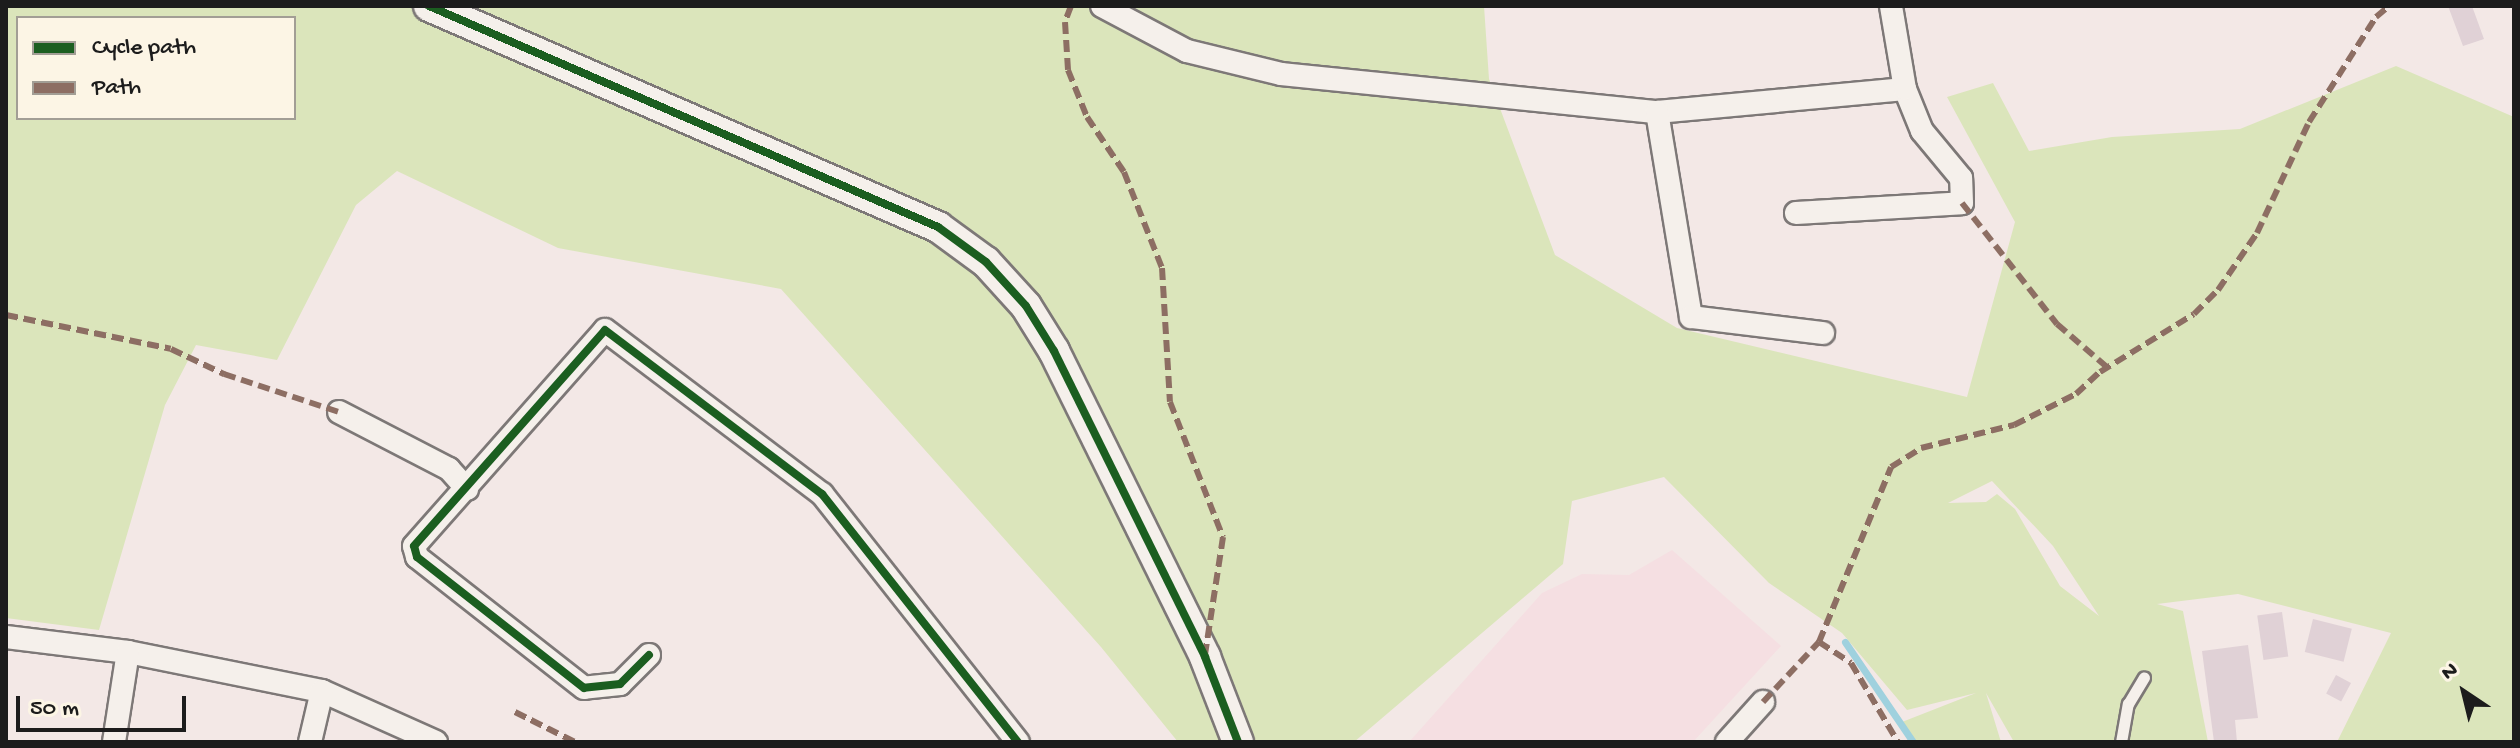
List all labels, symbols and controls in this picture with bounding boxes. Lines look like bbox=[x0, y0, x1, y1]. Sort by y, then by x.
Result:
legend bbox=[16, 16, 296, 120]
text: Cycle path bbox=[92, 34, 196, 63]
text: Path bbox=[92, 74, 141, 103]
north arrow bbox=[2424, 652, 2504, 732]
text: N bbox=[2437, 658, 2464, 687]
scale bar bbox=[20, 680, 190, 730]
text: 50 m bbox=[30, 695, 79, 724]

